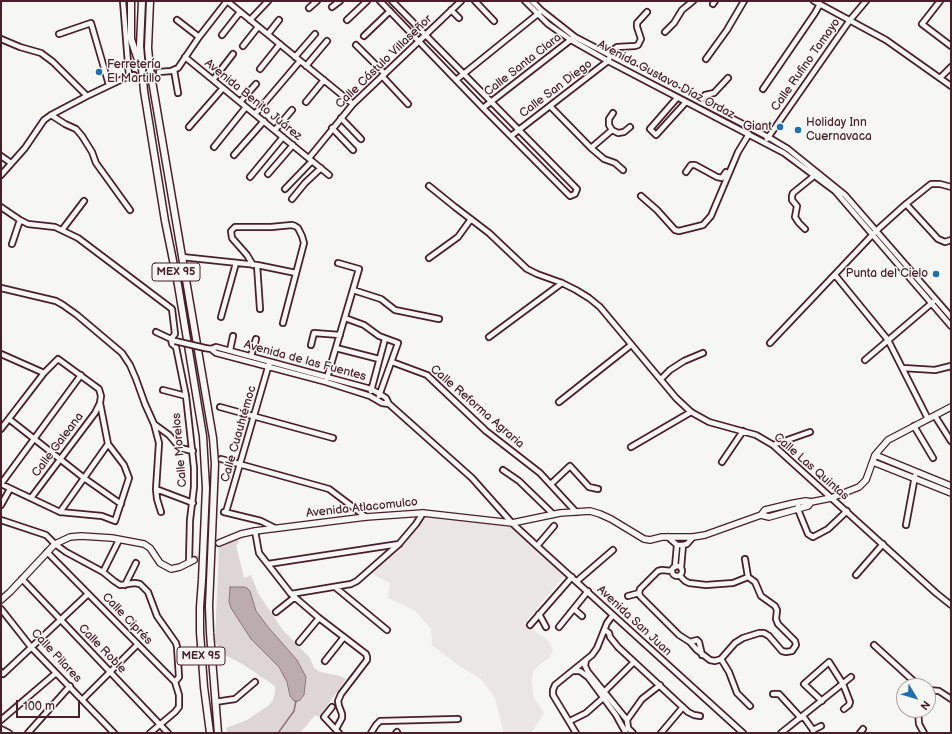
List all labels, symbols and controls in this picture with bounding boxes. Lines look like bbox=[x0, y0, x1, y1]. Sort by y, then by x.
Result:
street label: Calle Cástulo Villaseñor bbox=[333, 12, 435, 112]
street label: Calle Rufino Tamayo bbox=[768, 16, 844, 114]
street label: Calle Santa Clara bbox=[482, 30, 564, 100]
street label: Avenida Gustavo Díaz Ordaz bbox=[595, 38, 737, 122]
street label: Avenida Benito Juárez bbox=[201, 56, 305, 144]
street label: Calle San Diego bbox=[517, 57, 595, 121]
place label: Ferretería El Martillo bbox=[107, 58, 161, 86]
marker: Ferretería El Martillo bbox=[94, 67, 104, 77]
place label: Holiday Inn Cuernavaca bbox=[806, 116, 872, 144]
place label: Giant bbox=[743, 120, 772, 134]
marker: Giant bbox=[775, 122, 785, 132]
marker: Holiday Inn Cuernavaca bbox=[793, 125, 803, 135]
road number: MEX 95 bbox=[152, 263, 200, 281]
place label: Punta del Cielo bbox=[846, 267, 928, 281]
marker: Punta del Cielo bbox=[931, 269, 941, 279]
street label: Avenida de las Fuentes bbox=[242, 338, 368, 384]
street label: Calle Reforma Agraria bbox=[427, 362, 527, 452]
street label: Calle Cuauhtémoc bbox=[218, 384, 260, 484]
street label: Calle Galeana bbox=[29, 410, 87, 480]
street label: Calle Morelos bbox=[170, 412, 190, 488]
street label: Calle Las Quintas bbox=[770, 430, 852, 504]
street label: Avenida Atlacomulco bbox=[305, 495, 419, 521]
street label: Avenida San Juan bbox=[594, 583, 674, 659]
street label: Calle Ciprés bbox=[99, 590, 155, 648]
street label: Calle Roble bbox=[75, 621, 129, 677]
street label: Calle Pilares bbox=[28, 626, 84, 686]
road number: MEX 95 bbox=[177, 647, 225, 665]
north arrow bbox=[896, 678, 936, 718]
scale bar bbox=[18, 692, 82, 718]
text: N bbox=[917, 698, 933, 712]
text: 100 m bbox=[23, 699, 55, 714]

